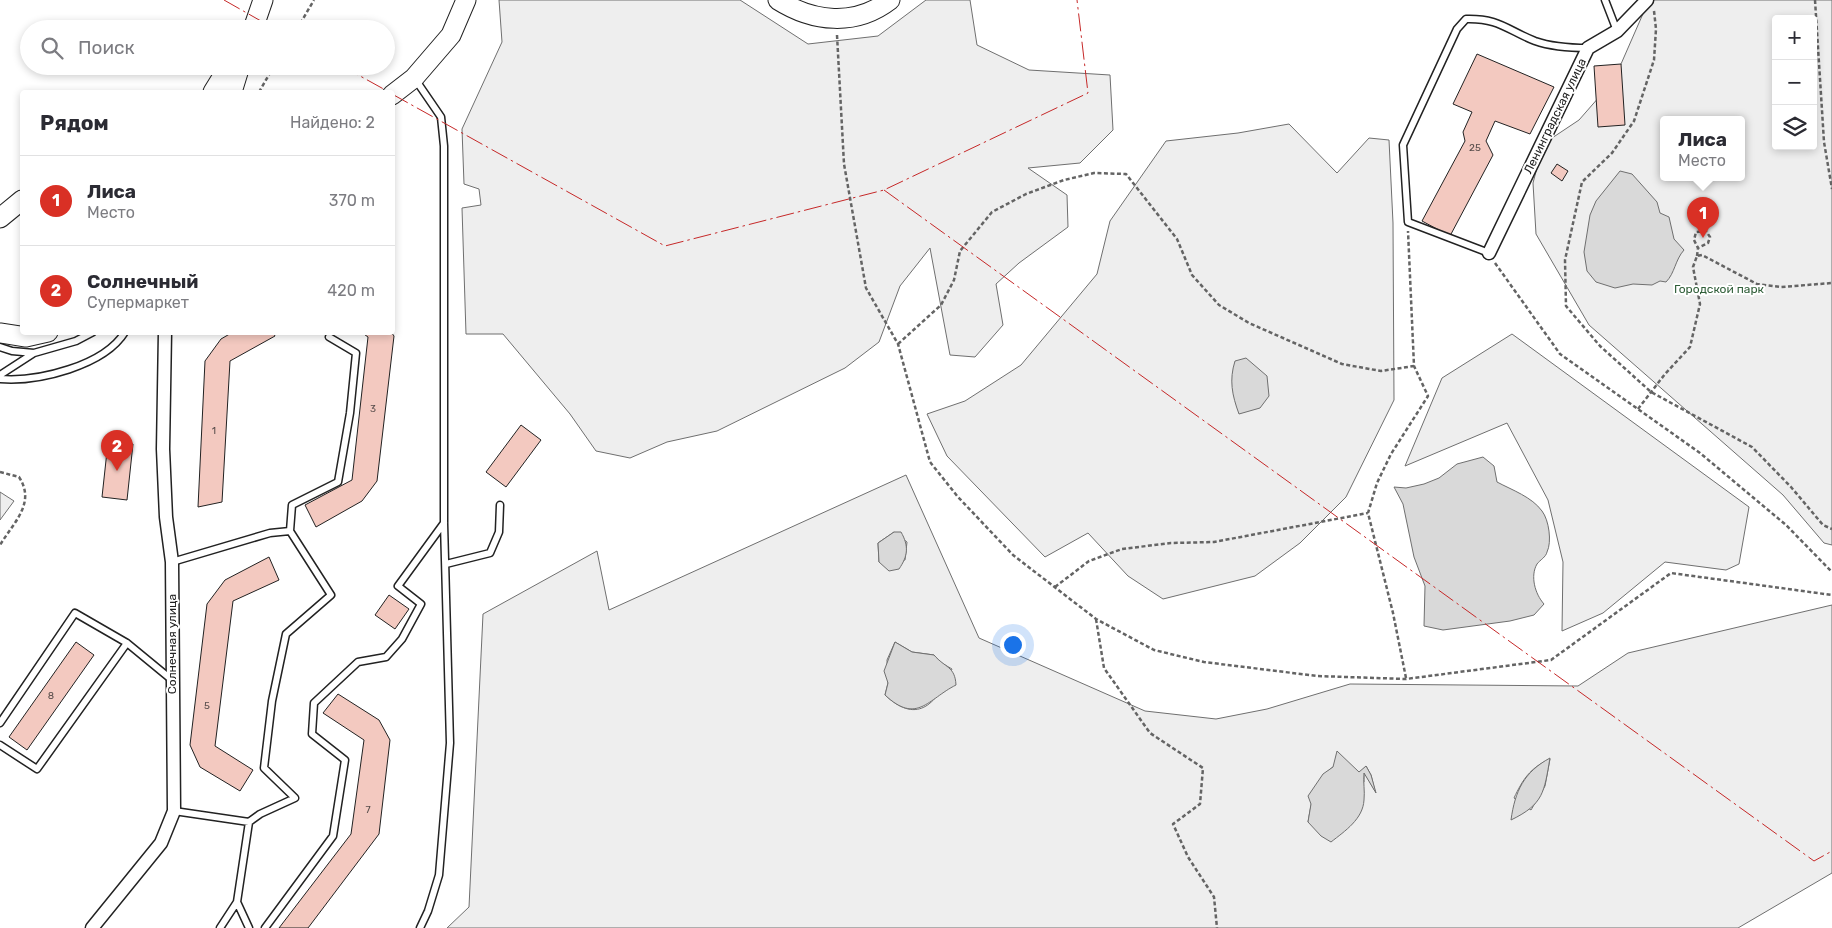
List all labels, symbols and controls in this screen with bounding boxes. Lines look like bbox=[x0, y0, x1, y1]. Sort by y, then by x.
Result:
map controls bbox=[1772, 15, 1817, 150]
button: + bbox=[1772, 15, 1817, 60]
search box bbox=[20, 20, 395, 75]
icon: search bbox=[38, 34, 66, 62]
text: Поиск bbox=[78, 36, 135, 59]
street label: Ленинградская улица bbox=[1521, 56, 1589, 176]
button: − bbox=[1772, 60, 1817, 105]
button: layers bbox=[1772, 105, 1817, 150]
text: Рядом bbox=[40, 110, 109, 135]
text: Найдено: 2 bbox=[290, 113, 375, 132]
popup bbox=[1660, 116, 1745, 181]
text: Лиса bbox=[1678, 128, 1727, 151]
house number: 25 bbox=[1469, 142, 1481, 154]
text: Место bbox=[1678, 151, 1726, 170]
text: Лиса bbox=[87, 180, 136, 203]
text: 1 bbox=[52, 191, 60, 210]
text: 370 m bbox=[329, 191, 375, 210]
pin: 1 bbox=[1687, 197, 1719, 238]
text: Место bbox=[87, 203, 135, 222]
text: Солнечный bbox=[87, 270, 198, 293]
text: 2 bbox=[51, 281, 61, 300]
text: 420 m bbox=[327, 281, 375, 300]
park label: Городской парк bbox=[1674, 282, 1765, 296]
text: Супермаркет bbox=[87, 293, 189, 312]
house number: 3 bbox=[370, 403, 376, 415]
house number: 1 bbox=[212, 425, 216, 437]
pin: 2 bbox=[101, 430, 133, 471]
street label: Солнечная улица bbox=[165, 594, 179, 694]
your location bbox=[1000, 632, 1026, 658]
house number: 8 bbox=[48, 690, 54, 702]
house number: 5 bbox=[204, 700, 210, 712]
house number: 7 bbox=[365, 804, 371, 816]

